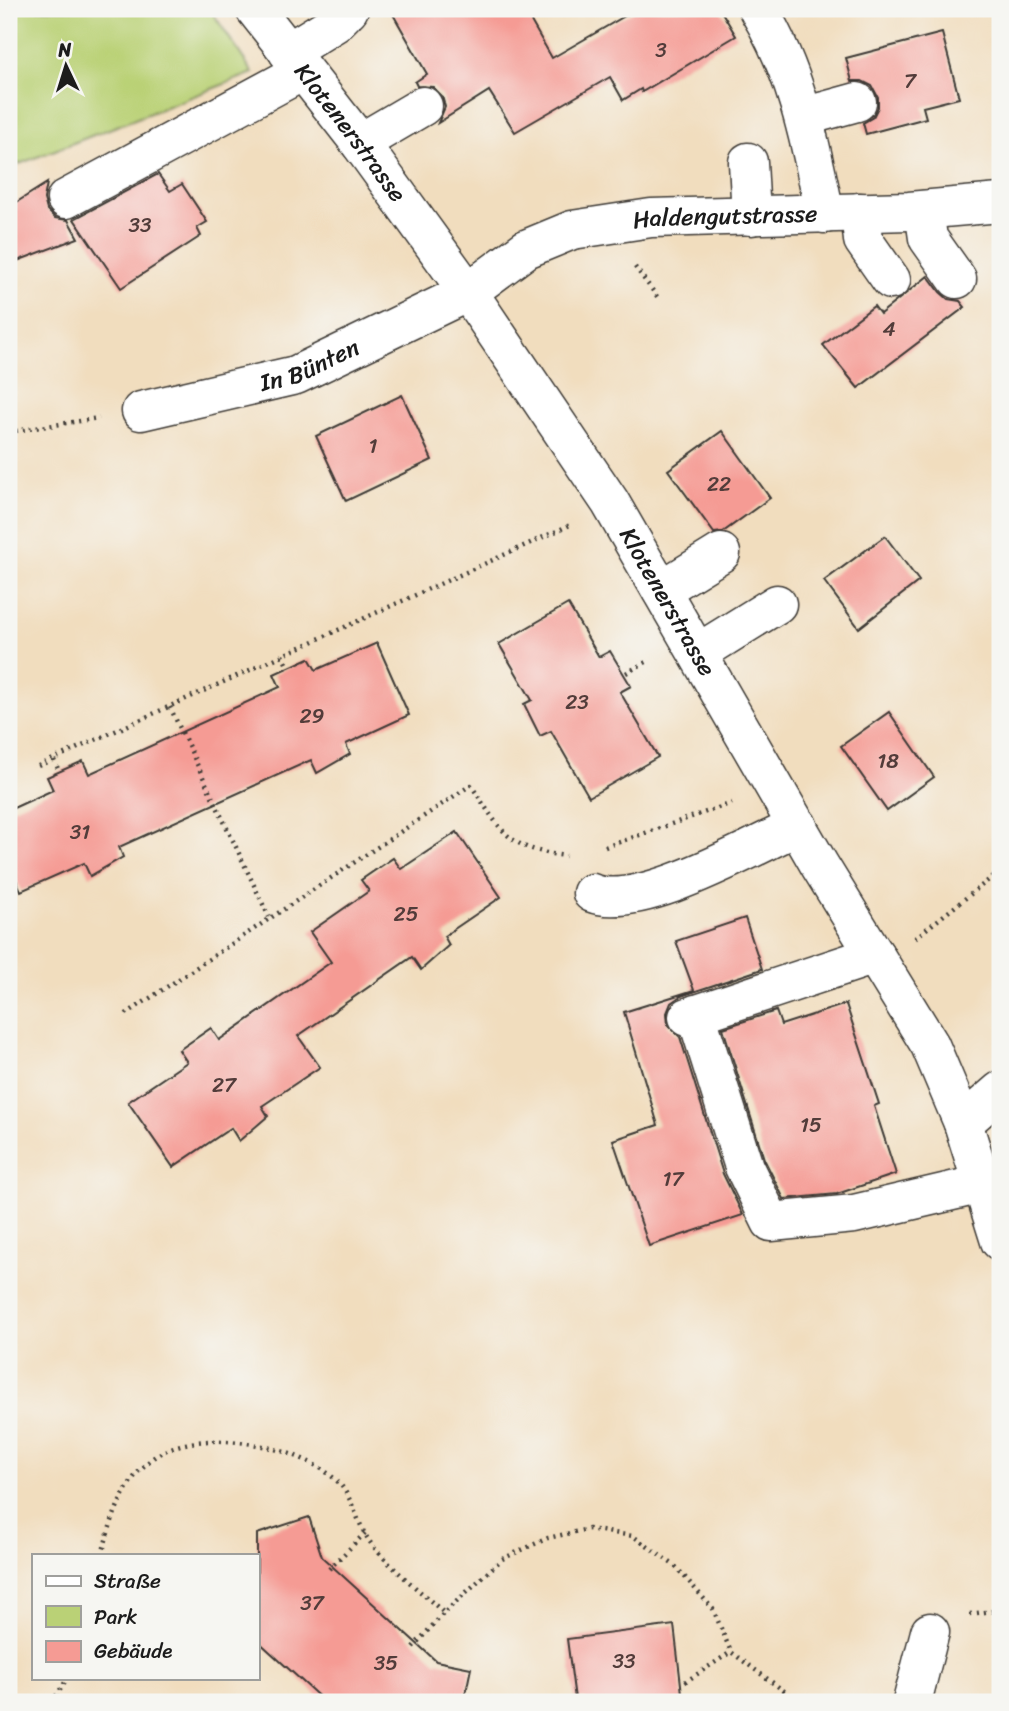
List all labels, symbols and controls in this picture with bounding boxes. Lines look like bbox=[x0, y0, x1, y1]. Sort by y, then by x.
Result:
house number: 3 bbox=[655, 31, 667, 69]
north arrow bbox=[32, 32, 102, 102]
text: N bbox=[56, 33, 73, 67]
street label: Klotenerstrasse bbox=[283, 53, 418, 211]
house number: 7 bbox=[904, 62, 918, 100]
street label: Haldengutstrasse bbox=[630, 192, 818, 242]
house number: 33 bbox=[128, 206, 152, 244]
house number: 4 bbox=[882, 310, 896, 348]
street label: In Bünten bbox=[255, 326, 367, 404]
house number: 1 bbox=[368, 427, 378, 465]
house number: 22 bbox=[707, 465, 731, 503]
street label: Klotenerstrasse bbox=[608, 519, 727, 685]
house number: 23 bbox=[565, 683, 589, 721]
house number: 29 bbox=[299, 697, 325, 735]
house number: 18 bbox=[877, 742, 899, 780]
house number: 31 bbox=[70, 813, 90, 851]
house number: 25 bbox=[394, 895, 419, 933]
house number: 27 bbox=[212, 1066, 238, 1104]
house number: 15 bbox=[800, 1106, 822, 1144]
house number: 17 bbox=[663, 1160, 686, 1198]
legend bbox=[32, 1554, 259, 1680]
text: Straße bbox=[94, 1562, 161, 1600]
house number: 37 bbox=[300, 1584, 326, 1622]
text: Park bbox=[94, 1598, 137, 1636]
text: Gebäude bbox=[94, 1632, 172, 1670]
house number: 33 bbox=[612, 1642, 636, 1680]
house number: 35 bbox=[374, 1644, 398, 1682]

